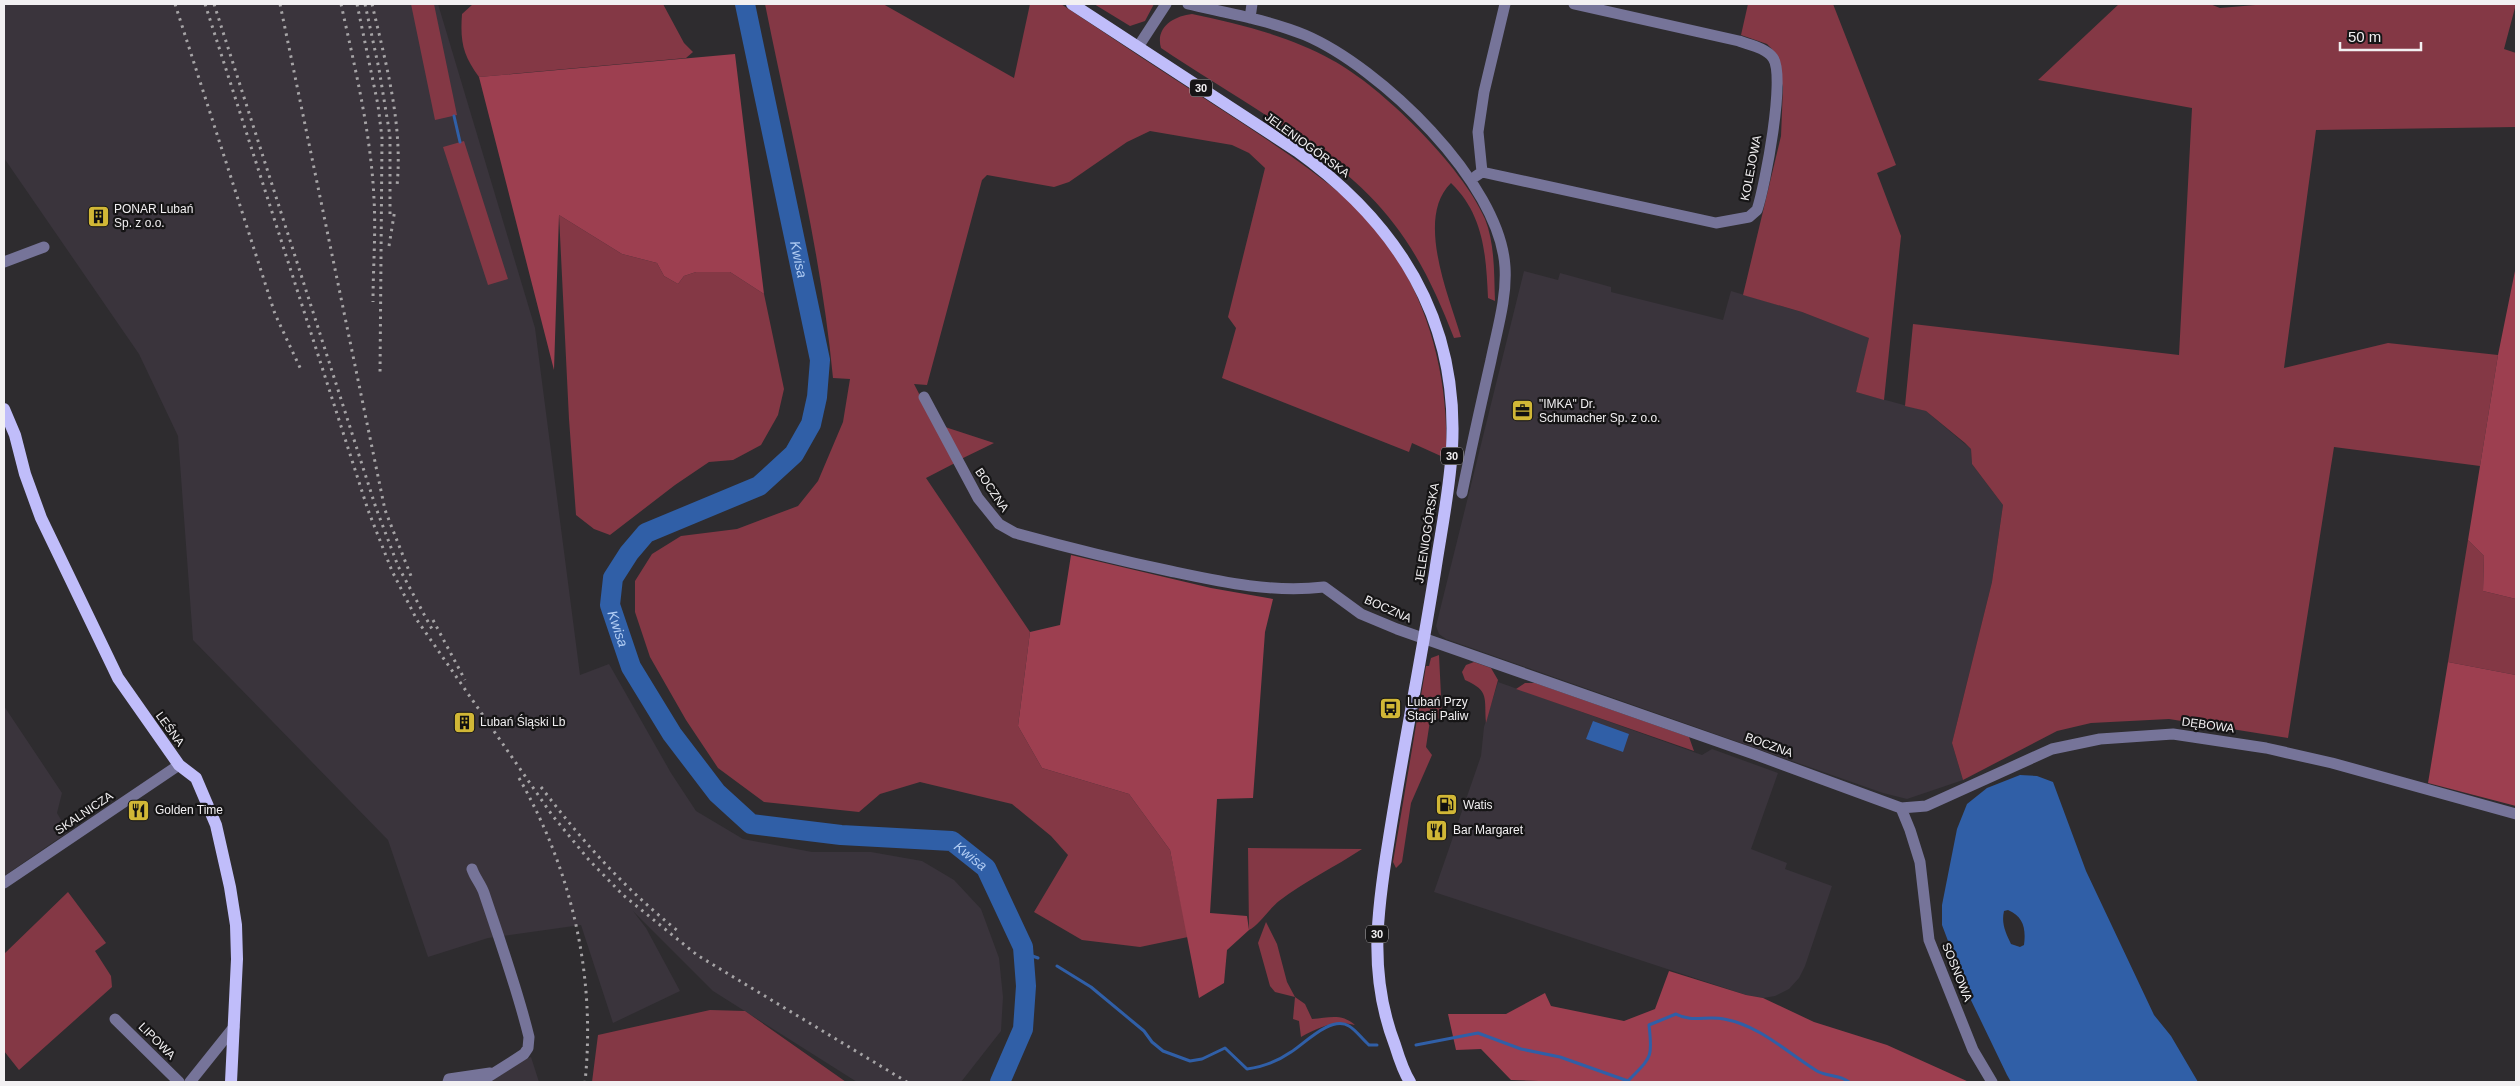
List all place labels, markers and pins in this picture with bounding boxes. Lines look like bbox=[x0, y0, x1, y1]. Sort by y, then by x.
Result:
place label: PONAR Lubań Sp. z o.o. bbox=[114, 202, 193, 230]
building icon: PONAR Lubań Sp. z o.o. bbox=[86, 204, 110, 228]
place label: "IMKA" Dr. Schumacher Sp. z o.o. bbox=[1539, 397, 1660, 425]
office icon: "IMKA" Dr. Schumacher Sp. z o.o. bbox=[1511, 399, 1535, 423]
place label: Lubań Przy Stacji Paliw bbox=[1407, 695, 1469, 723]
bus stop icon: Lubań Przy Stacji Paliw bbox=[1379, 697, 1403, 721]
building icon: Lubań Śląski Lb bbox=[452, 710, 476, 734]
place label: Lubań Śląski Lb bbox=[480, 714, 566, 729]
fuel station icon: Watis bbox=[1435, 793, 1459, 817]
restaurant icon: Golden Time bbox=[127, 798, 151, 822]
place label: Watis bbox=[1463, 798, 1493, 812]
place label: Golden Time bbox=[155, 803, 223, 817]
restaurant icon: Bar Margaret bbox=[1425, 818, 1449, 842]
place label: Bar Margaret bbox=[1453, 823, 1524, 837]

